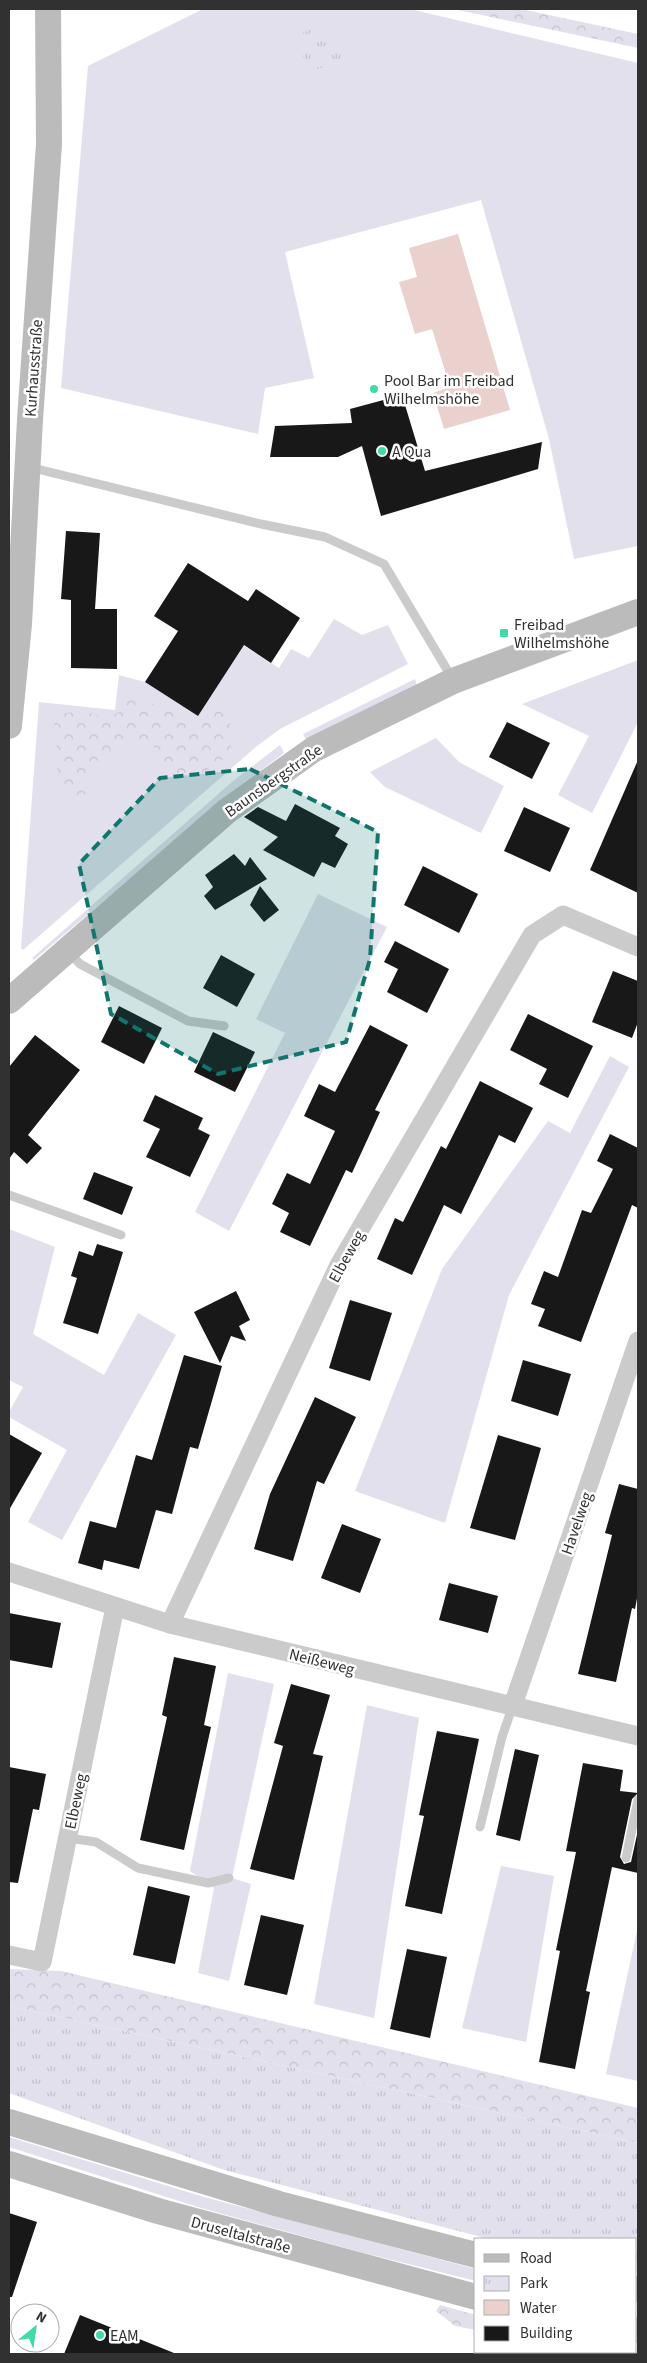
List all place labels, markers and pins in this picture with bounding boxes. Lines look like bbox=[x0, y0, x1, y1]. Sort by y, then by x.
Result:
place label: Pool Bar im Freibad Wilhelmshöhe bbox=[384, 370, 514, 410]
marker: Pool Bar im Freibad Wilhelmshöhe bbox=[368, 383, 380, 395]
place label: A Qua bbox=[392, 441, 431, 463]
marker: A Qua bbox=[376, 445, 388, 457]
place label: Freibad Wilhelmshöhe bbox=[514, 614, 609, 654]
marker: Freibad Wilhelmshöhe bbox=[498, 627, 510, 639]
place label: EAM bbox=[110, 2325, 139, 2347]
marker: EAM bbox=[94, 2329, 106, 2341]

